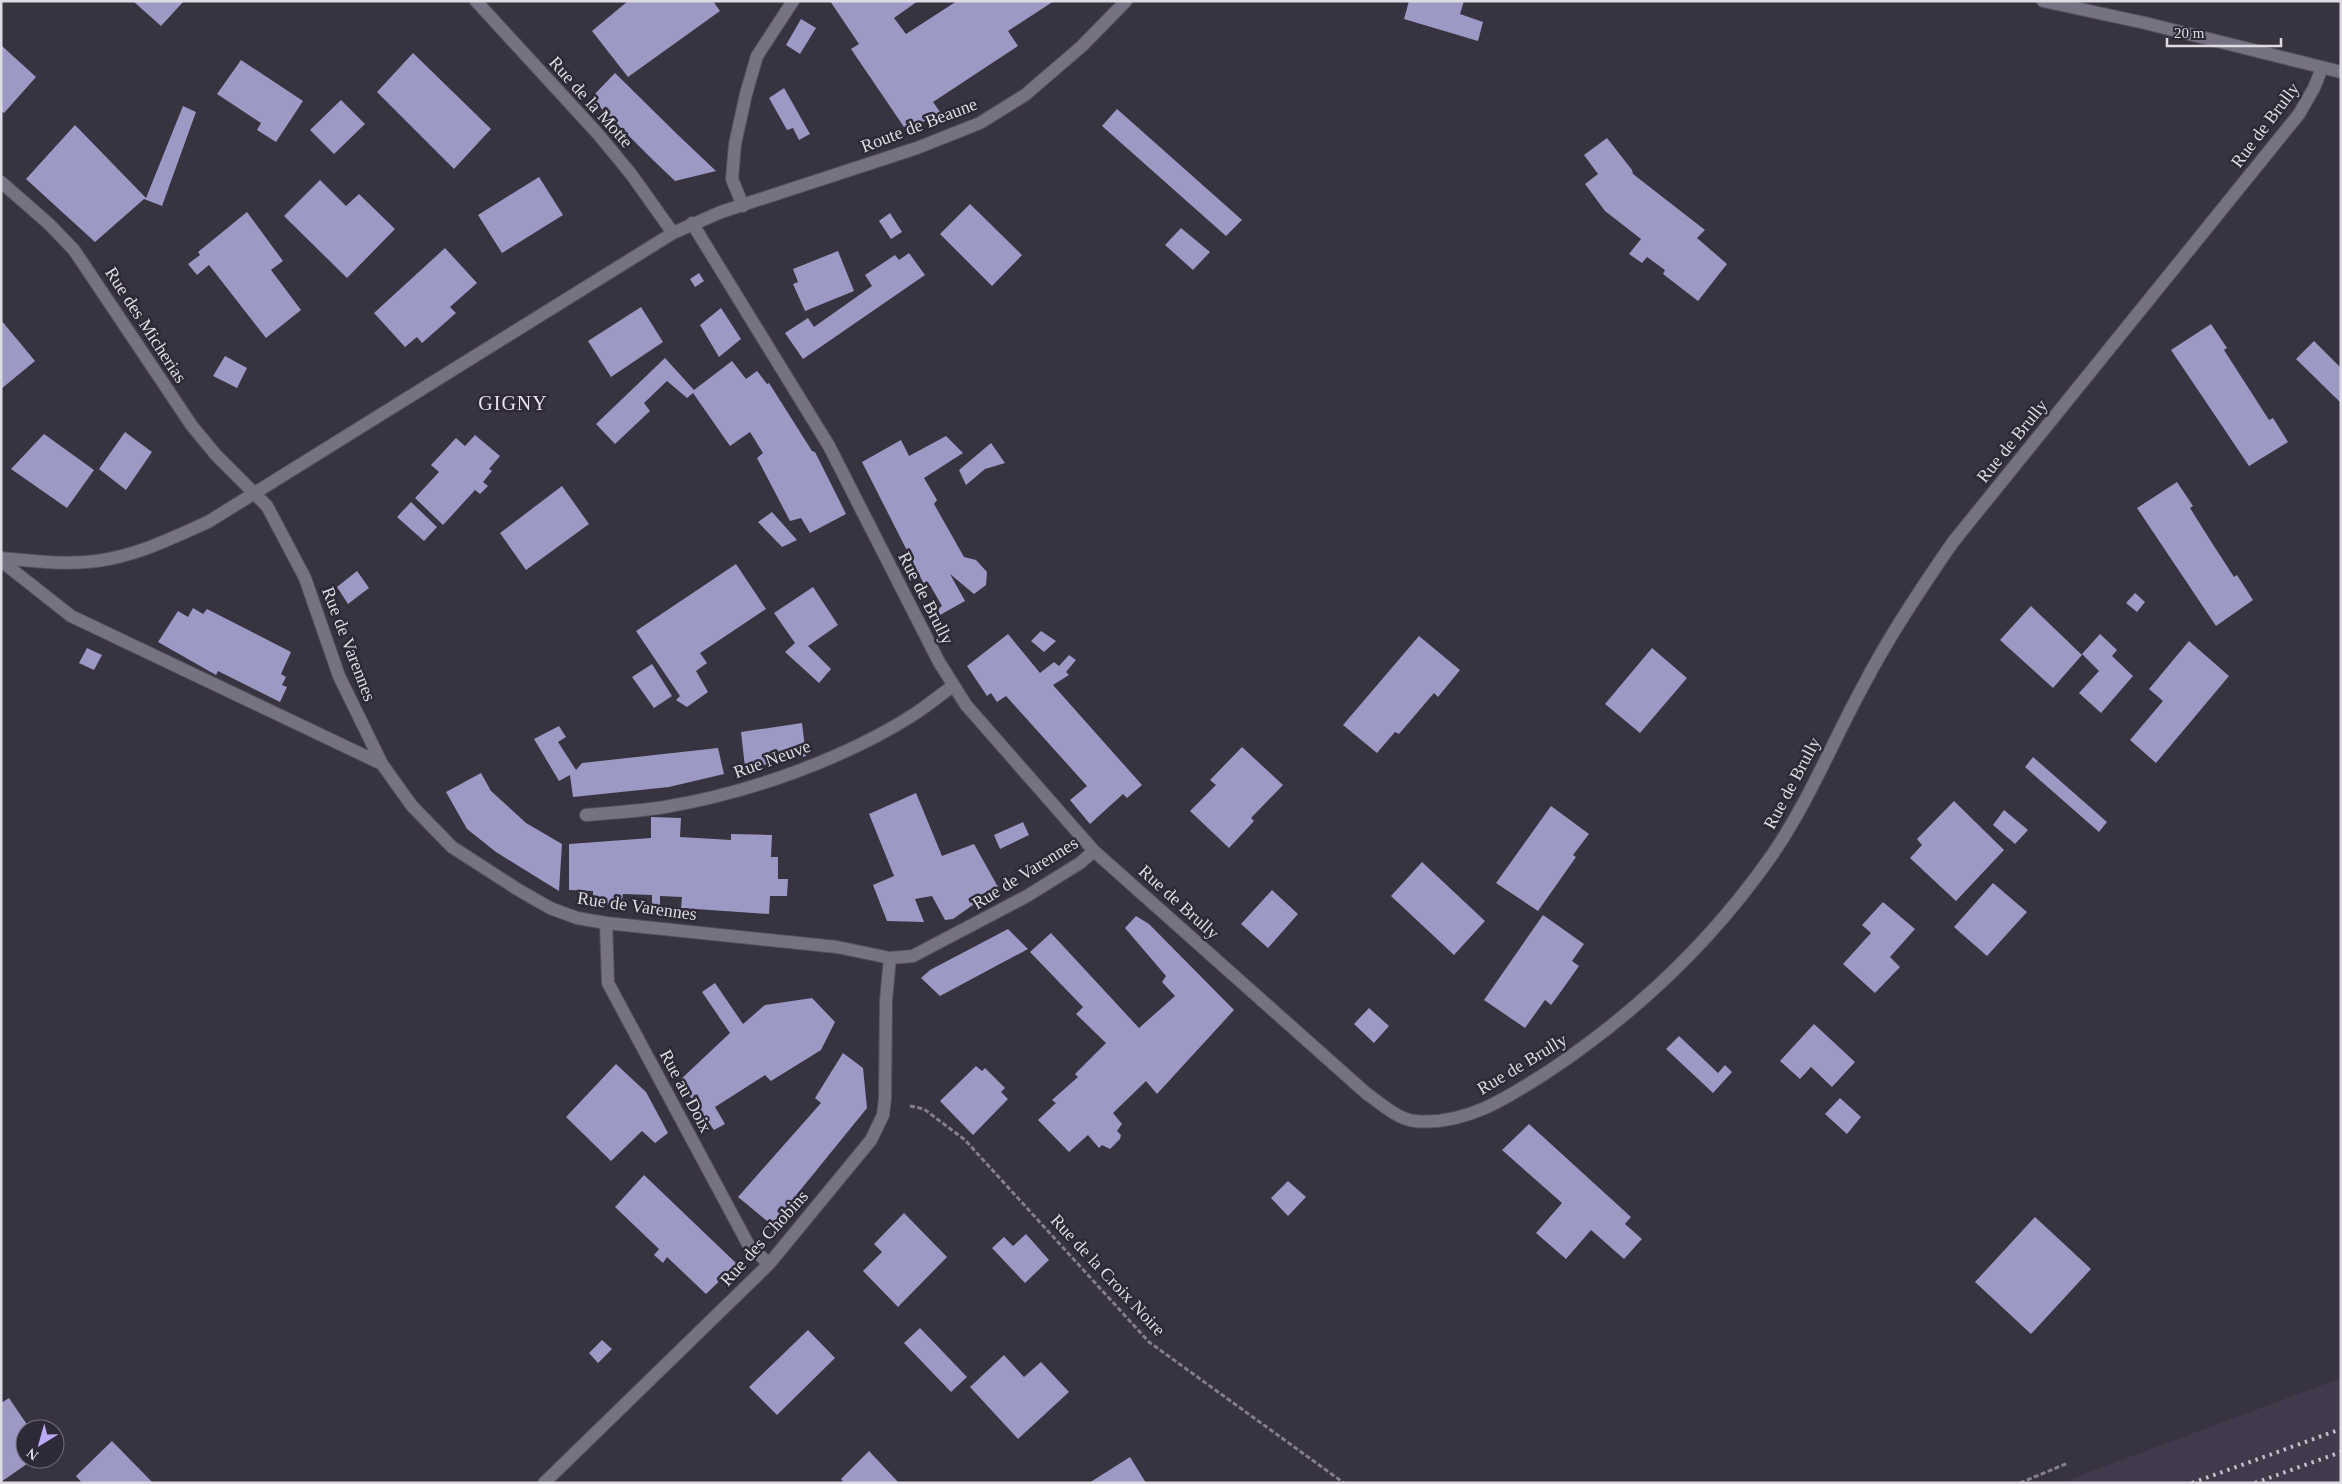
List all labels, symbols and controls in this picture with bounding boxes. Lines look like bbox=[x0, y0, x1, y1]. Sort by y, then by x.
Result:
scale bar bbox=[2167, 15, 2281, 47]
text: 20 m bbox=[2174, 25, 2205, 41]
street label: Rue de la Motte bbox=[545, 52, 637, 152]
street label: Rue de Brully bbox=[2227, 79, 2303, 171]
street label: Route de Beaune bbox=[858, 94, 980, 156]
street label: Rue des Micherias bbox=[101, 263, 191, 387]
district label: GIGNY bbox=[478, 392, 548, 414]
street label: Rue de Brully bbox=[1972, 395, 2052, 487]
street label: Rue de Brully bbox=[894, 548, 958, 648]
street label: Rue de Varennes bbox=[318, 584, 380, 704]
street label: Rue de Brully bbox=[1759, 734, 1825, 832]
street label: Rue Neuve bbox=[731, 736, 813, 782]
street label: Rue de Varennes bbox=[969, 833, 1081, 913]
street label: Rue de Brully bbox=[1135, 861, 1223, 943]
street label: Rue de Varennes bbox=[576, 888, 698, 924]
street label: Rue de Brully bbox=[1474, 1029, 1570, 1099]
street label: Rue au Doix bbox=[656, 1046, 716, 1136]
street label: Rue des Chobins bbox=[716, 1186, 812, 1290]
street label: Rue de la Croix Noire bbox=[1046, 1210, 1170, 1340]
north arrow bbox=[15, 1419, 65, 1469]
text: N bbox=[24, 1445, 41, 1463]

